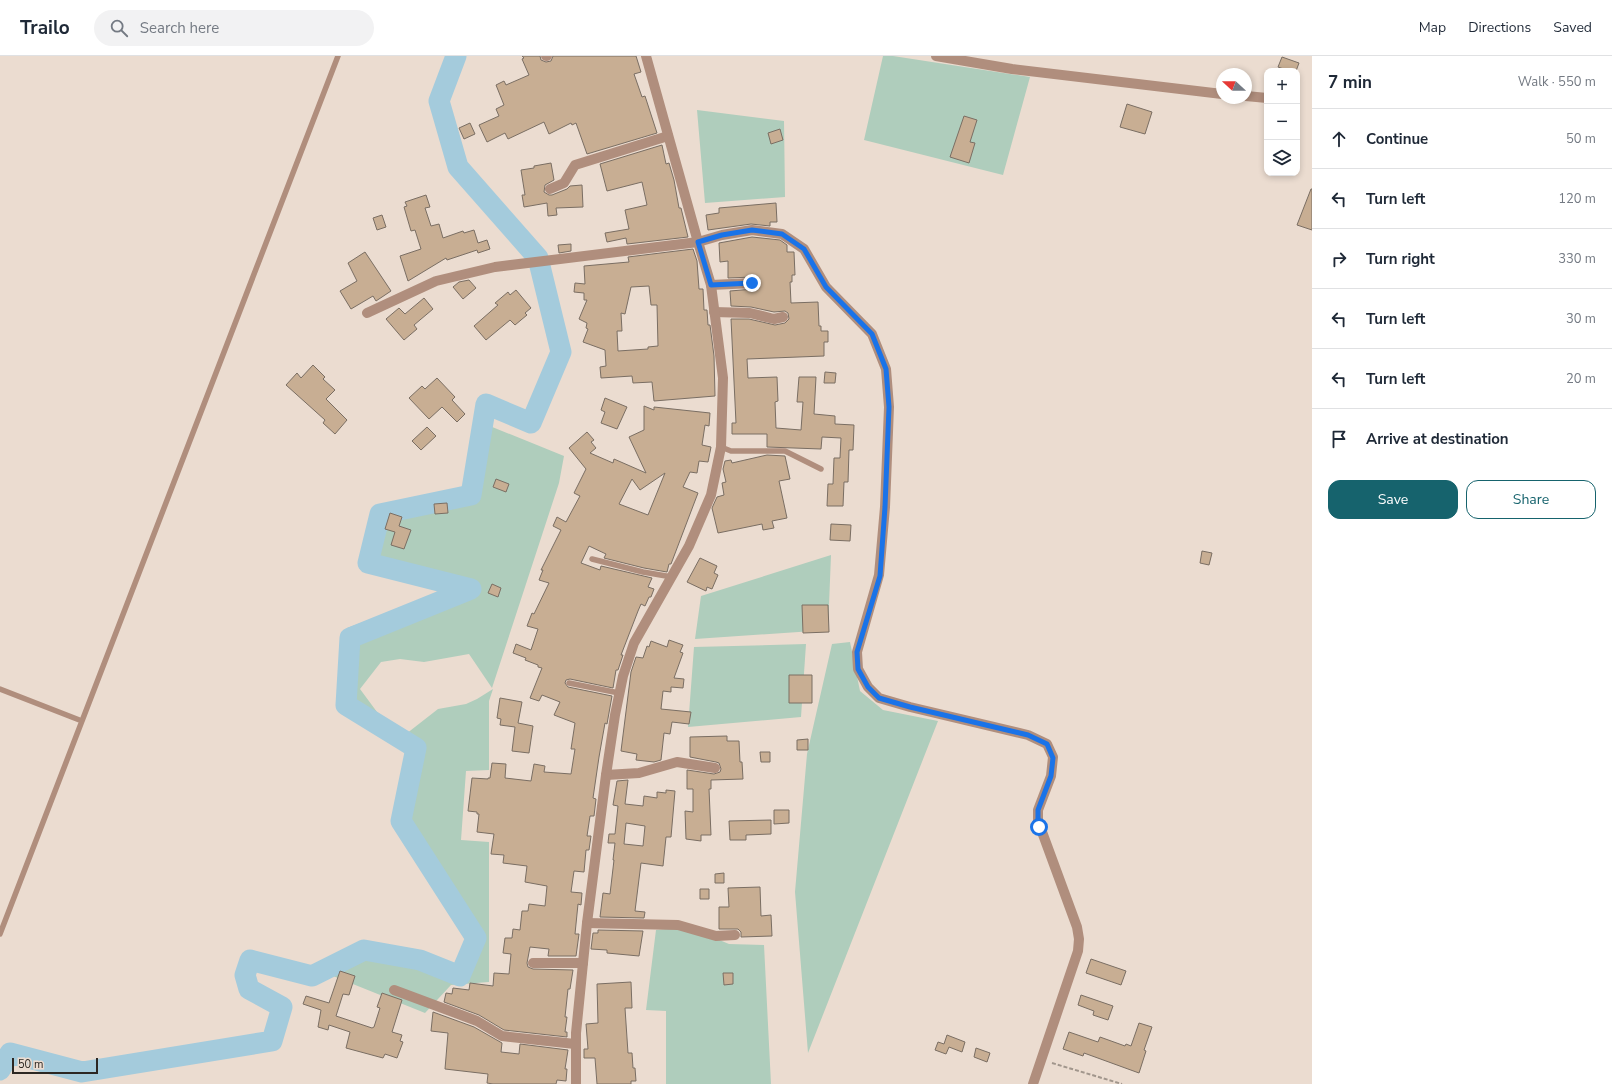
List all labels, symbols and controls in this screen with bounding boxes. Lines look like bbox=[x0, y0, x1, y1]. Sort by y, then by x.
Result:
search box bbox=[94, 10, 374, 46]
text: Trailo bbox=[20, 15, 70, 41]
icon: search bbox=[108, 17, 130, 39]
text: Search here bbox=[140, 18, 219, 38]
text: Map bbox=[1419, 18, 1446, 37]
text: Directions bbox=[1468, 18, 1531, 37]
text: Saved bbox=[1553, 18, 1592, 37]
north arrow bbox=[1216, 68, 1252, 104]
map controls bbox=[1264, 68, 1300, 176]
button: + bbox=[1264, 68, 1300, 104]
text: 7 min bbox=[1328, 71, 1372, 94]
text: Walk · 550 m bbox=[1518, 73, 1596, 91]
button: − bbox=[1264, 104, 1300, 140]
icon: ahead bbox=[1328, 128, 1350, 150]
text: Continue bbox=[1366, 129, 1428, 149]
text: 50 m bbox=[1566, 130, 1596, 148]
button: layers bbox=[1264, 140, 1300, 176]
icon: left bbox=[1328, 188, 1350, 210]
text: Turn left bbox=[1366, 189, 1425, 209]
text: 120 m bbox=[1558, 190, 1596, 208]
icon: right bbox=[1328, 248, 1350, 270]
text: Turn right bbox=[1366, 249, 1435, 269]
text: 330 m bbox=[1558, 250, 1596, 268]
route end bbox=[743, 274, 761, 292]
icon: left bbox=[1328, 308, 1350, 330]
text: Turn left bbox=[1366, 309, 1425, 329]
text: 30 m bbox=[1566, 310, 1596, 328]
icon: left bbox=[1328, 368, 1350, 390]
text: Turn left bbox=[1366, 369, 1425, 389]
text: 20 m bbox=[1566, 370, 1596, 388]
icon: arrive bbox=[1328, 428, 1350, 450]
text: Arrive at destination bbox=[1366, 429, 1509, 449]
button: Save bbox=[1328, 480, 1458, 519]
button: Share bbox=[1466, 480, 1596, 519]
route start bbox=[1030, 818, 1048, 836]
scale bar bbox=[12, 1056, 98, 1075]
text: 50 m bbox=[18, 1057, 43, 1072]

